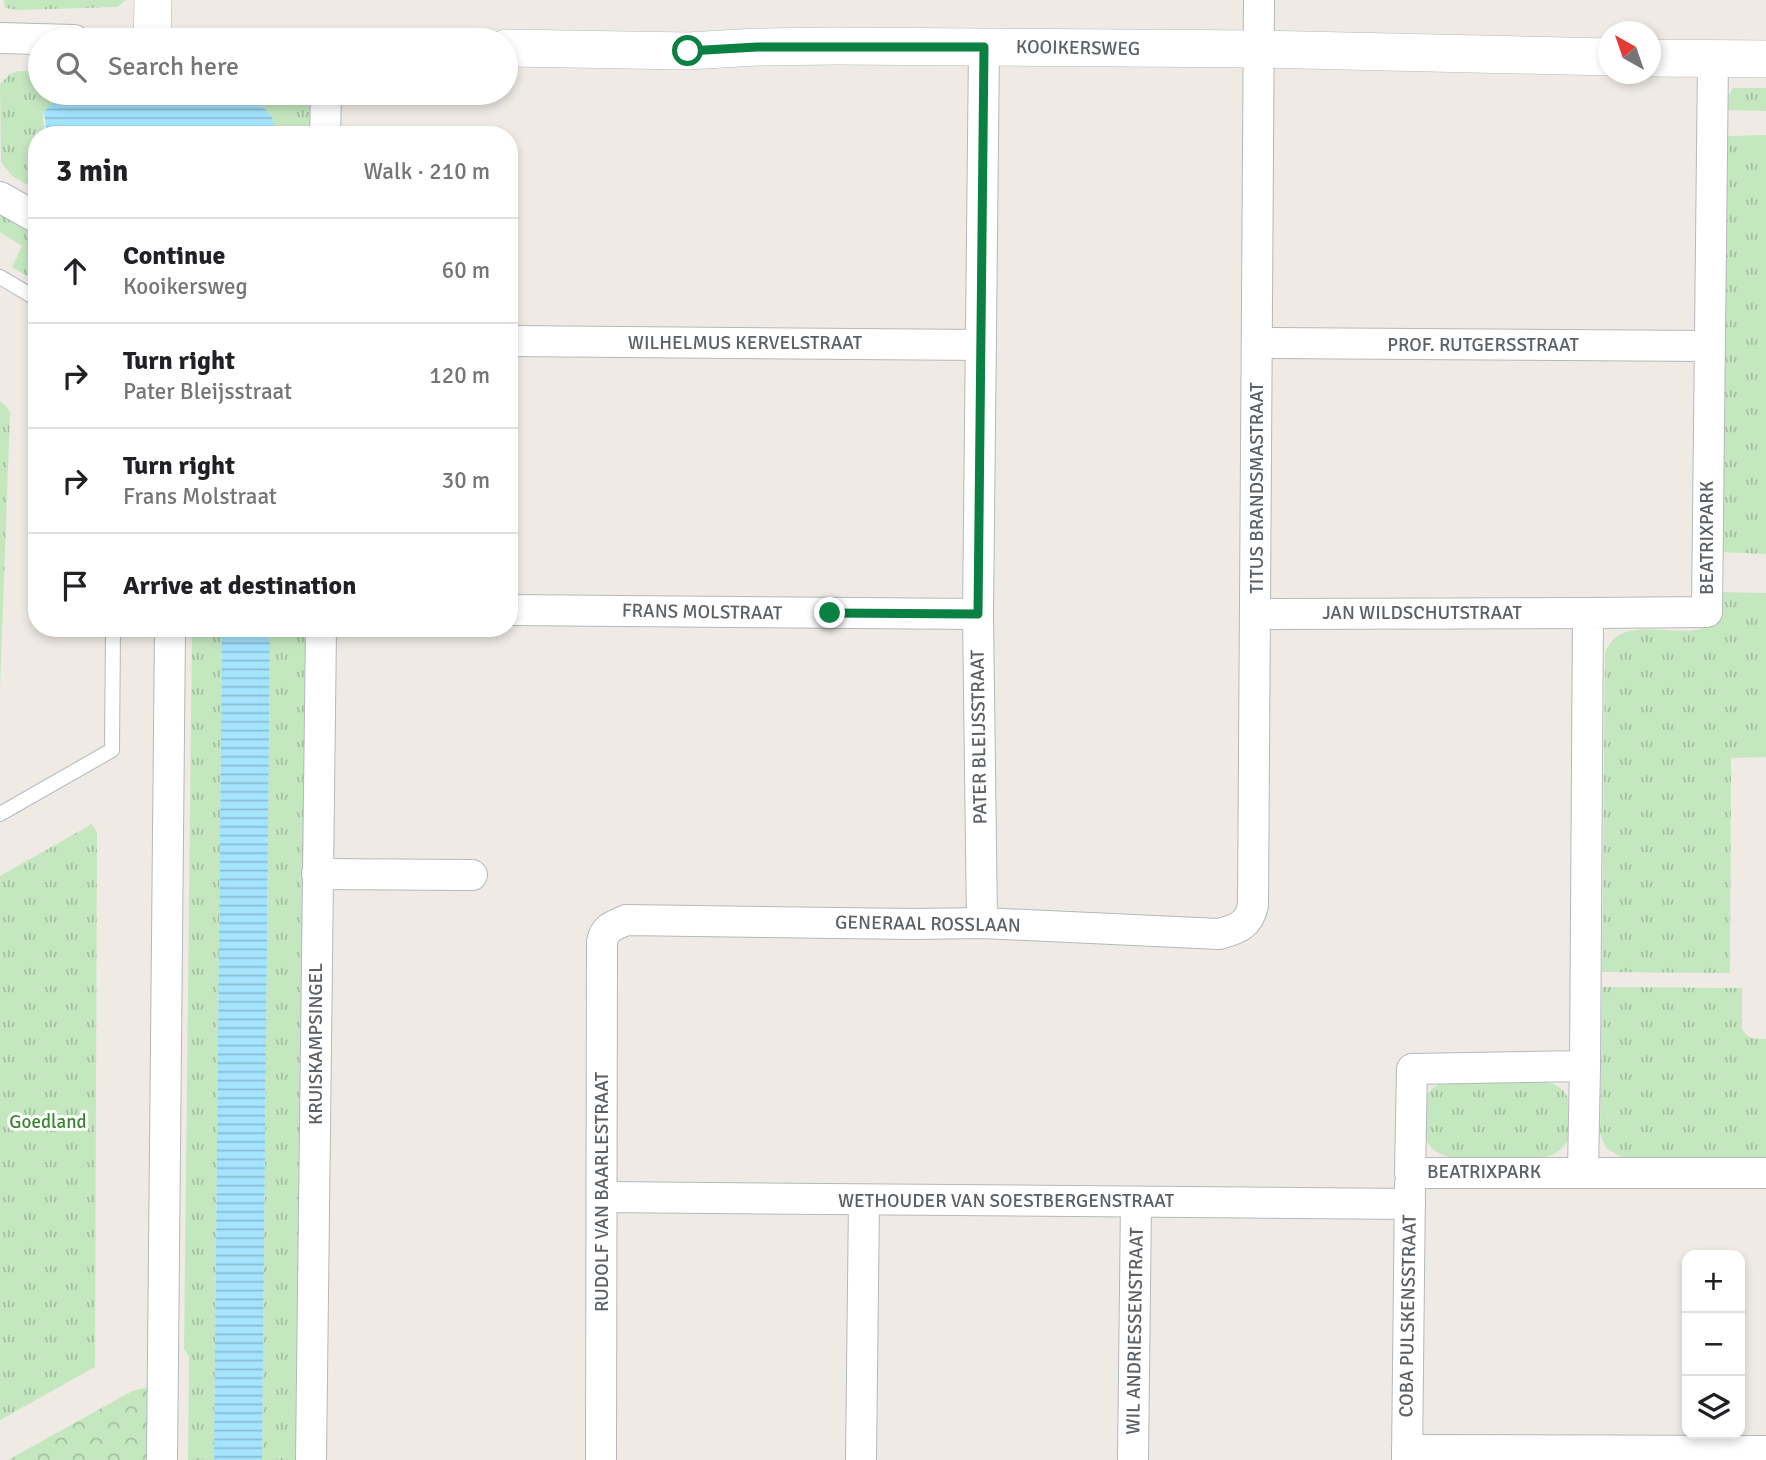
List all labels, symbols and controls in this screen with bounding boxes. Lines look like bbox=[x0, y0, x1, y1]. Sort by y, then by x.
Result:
north arrow bbox=[1598, 21, 1661, 84]
search box bbox=[28, 28, 518, 105]
route start bbox=[672, 35, 703, 66]
street label: KOOIKERSWEG bbox=[1016, 35, 1140, 61]
icon: search bbox=[52, 48, 90, 86]
text: Search here bbox=[108, 51, 239, 83]
text: 3 min bbox=[56, 153, 128, 190]
text: Walk · 210 m bbox=[364, 157, 490, 186]
text: Continue bbox=[123, 240, 225, 272]
icon: ahead bbox=[56, 252, 94, 290]
text: 60 m bbox=[442, 256, 490, 285]
text: Kooikersweg bbox=[123, 272, 248, 301]
street label: WILHELMUS KERVELSTRAAT bbox=[628, 331, 863, 355]
street label: PROF. RUTGERSSTRAAT bbox=[1387, 333, 1579, 357]
text: Turn right bbox=[123, 345, 235, 377]
icon: right bbox=[56, 357, 94, 395]
text: 120 m bbox=[429, 361, 490, 390]
text: Pater Bleijsstraat bbox=[123, 377, 292, 406]
street label: TITUS BRANDSMASTRAAT bbox=[1245, 382, 1269, 594]
text: Turn right bbox=[123, 450, 235, 482]
icon: right bbox=[56, 462, 94, 500]
text: 30 m bbox=[442, 466, 490, 495]
street label: BEATRIXPARK bbox=[1695, 480, 1719, 595]
text: Frans Molstraat bbox=[123, 482, 277, 511]
icon: arrive bbox=[56, 567, 94, 605]
text: Arrive at destination bbox=[123, 570, 356, 602]
route end bbox=[814, 597, 845, 628]
street label: FRANS MOLSTRAAT bbox=[622, 599, 783, 625]
street label: JAN WILDSCHUTSTRAAT bbox=[1322, 601, 1523, 625]
street label: PATER BLEIJSSTRAAT bbox=[965, 649, 993, 825]
street label: GENERAAL ROSSLAAN bbox=[835, 910, 1021, 938]
street label: KRUISKAMPSINGEL bbox=[304, 963, 328, 1125]
street label: RUDOLF VAN BAARLESTRAAT bbox=[590, 1071, 614, 1312]
park label: Goedland bbox=[9, 1110, 87, 1134]
street label: BEATRIXPARK bbox=[1427, 1160, 1542, 1184]
street label: WETHOUDER VAN SOESTBERGENSTRAAT bbox=[838, 1189, 1175, 1213]
street label: COBA PULSKENSSTRAAT bbox=[1394, 1214, 1422, 1418]
street label: WIL ANDRIESSENSTRAAT bbox=[1121, 1227, 1149, 1435]
map controls bbox=[1682, 1250, 1745, 1439]
button: + bbox=[1682, 1250, 1745, 1313]
button: − bbox=[1682, 1313, 1745, 1376]
button: layers bbox=[1682, 1376, 1745, 1439]

